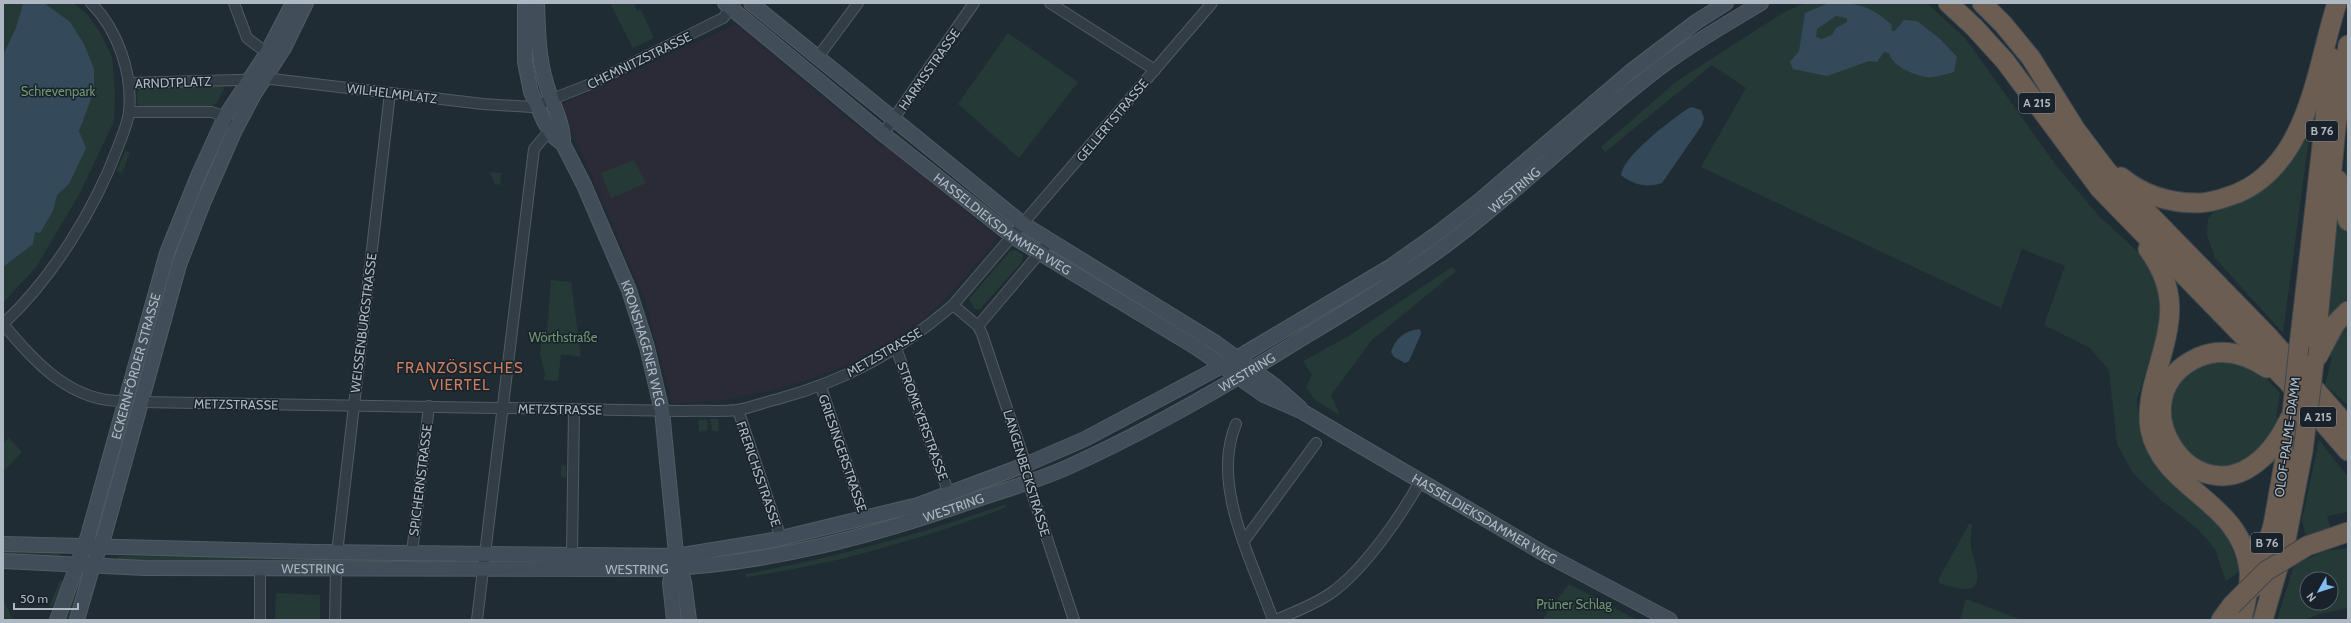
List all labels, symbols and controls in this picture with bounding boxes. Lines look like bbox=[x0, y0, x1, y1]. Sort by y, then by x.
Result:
street label: HARMSSTRASSE bbox=[895, 25, 963, 113]
street label: CHEMNITZSTRASSE bbox=[584, 28, 694, 92]
street label: ARNDTPLATZ bbox=[135, 73, 212, 91]
street label: GELLERTSTRASSE bbox=[1073, 75, 1151, 165]
street label: WILHELMPLATZ bbox=[346, 80, 439, 107]
park label: Schrevenpark bbox=[21, 83, 96, 99]
road number: A 215 bbox=[2019, 93, 2055, 113]
road number: B 76 bbox=[2306, 121, 2338, 141]
street label: WESTRING bbox=[1485, 163, 1544, 217]
street label: HASSELDIEKSDAMMER WEG bbox=[931, 169, 1075, 278]
street label: WEISSENBURGSTRASSE bbox=[346, 252, 380, 394]
street label: KRONSHAGENER WEG bbox=[618, 278, 669, 408]
street label: ECKERNFÖRDER STRASSE bbox=[107, 291, 164, 441]
street label: METZSTRASSE bbox=[843, 324, 925, 380]
park label: Wörthstraße bbox=[529, 329, 598, 345]
street label: WESTRING bbox=[1216, 349, 1278, 395]
district label: FRANZÖSISCHES VIERTEL bbox=[396, 359, 524, 394]
street label: STROMEYERSTRASSE bbox=[894, 359, 952, 483]
street label: OLOF-PALME-DAMM bbox=[2271, 376, 2303, 498]
street label: GRIESINGERSTRASSE bbox=[815, 392, 871, 514]
street label: METZSTRASSE bbox=[194, 395, 278, 413]
street label: METZSTRASSE bbox=[518, 400, 602, 418]
road number: A 215 bbox=[2300, 407, 2336, 427]
street label: LANGENBECKSTRASSE bbox=[1000, 408, 1054, 538]
street label: FRERICHSSTRASSE bbox=[733, 419, 785, 529]
street label: SPICHERNSTRASSE bbox=[405, 423, 435, 537]
street label: HASSELDIEKSDAMMER WEG bbox=[1409, 470, 1560, 567]
street label: WESTRING bbox=[921, 490, 986, 525]
road number: B 76 bbox=[2251, 533, 2283, 553]
street label: WESTRING bbox=[281, 560, 345, 576]
street label: WESTRING bbox=[605, 560, 669, 577]
north arrow bbox=[2299, 571, 2339, 611]
scale bar bbox=[14, 585, 78, 611]
text: N bbox=[2303, 590, 2319, 605]
text: 50 m bbox=[20, 591, 48, 606]
park label: Prüner Schlag bbox=[1536, 596, 1612, 612]

